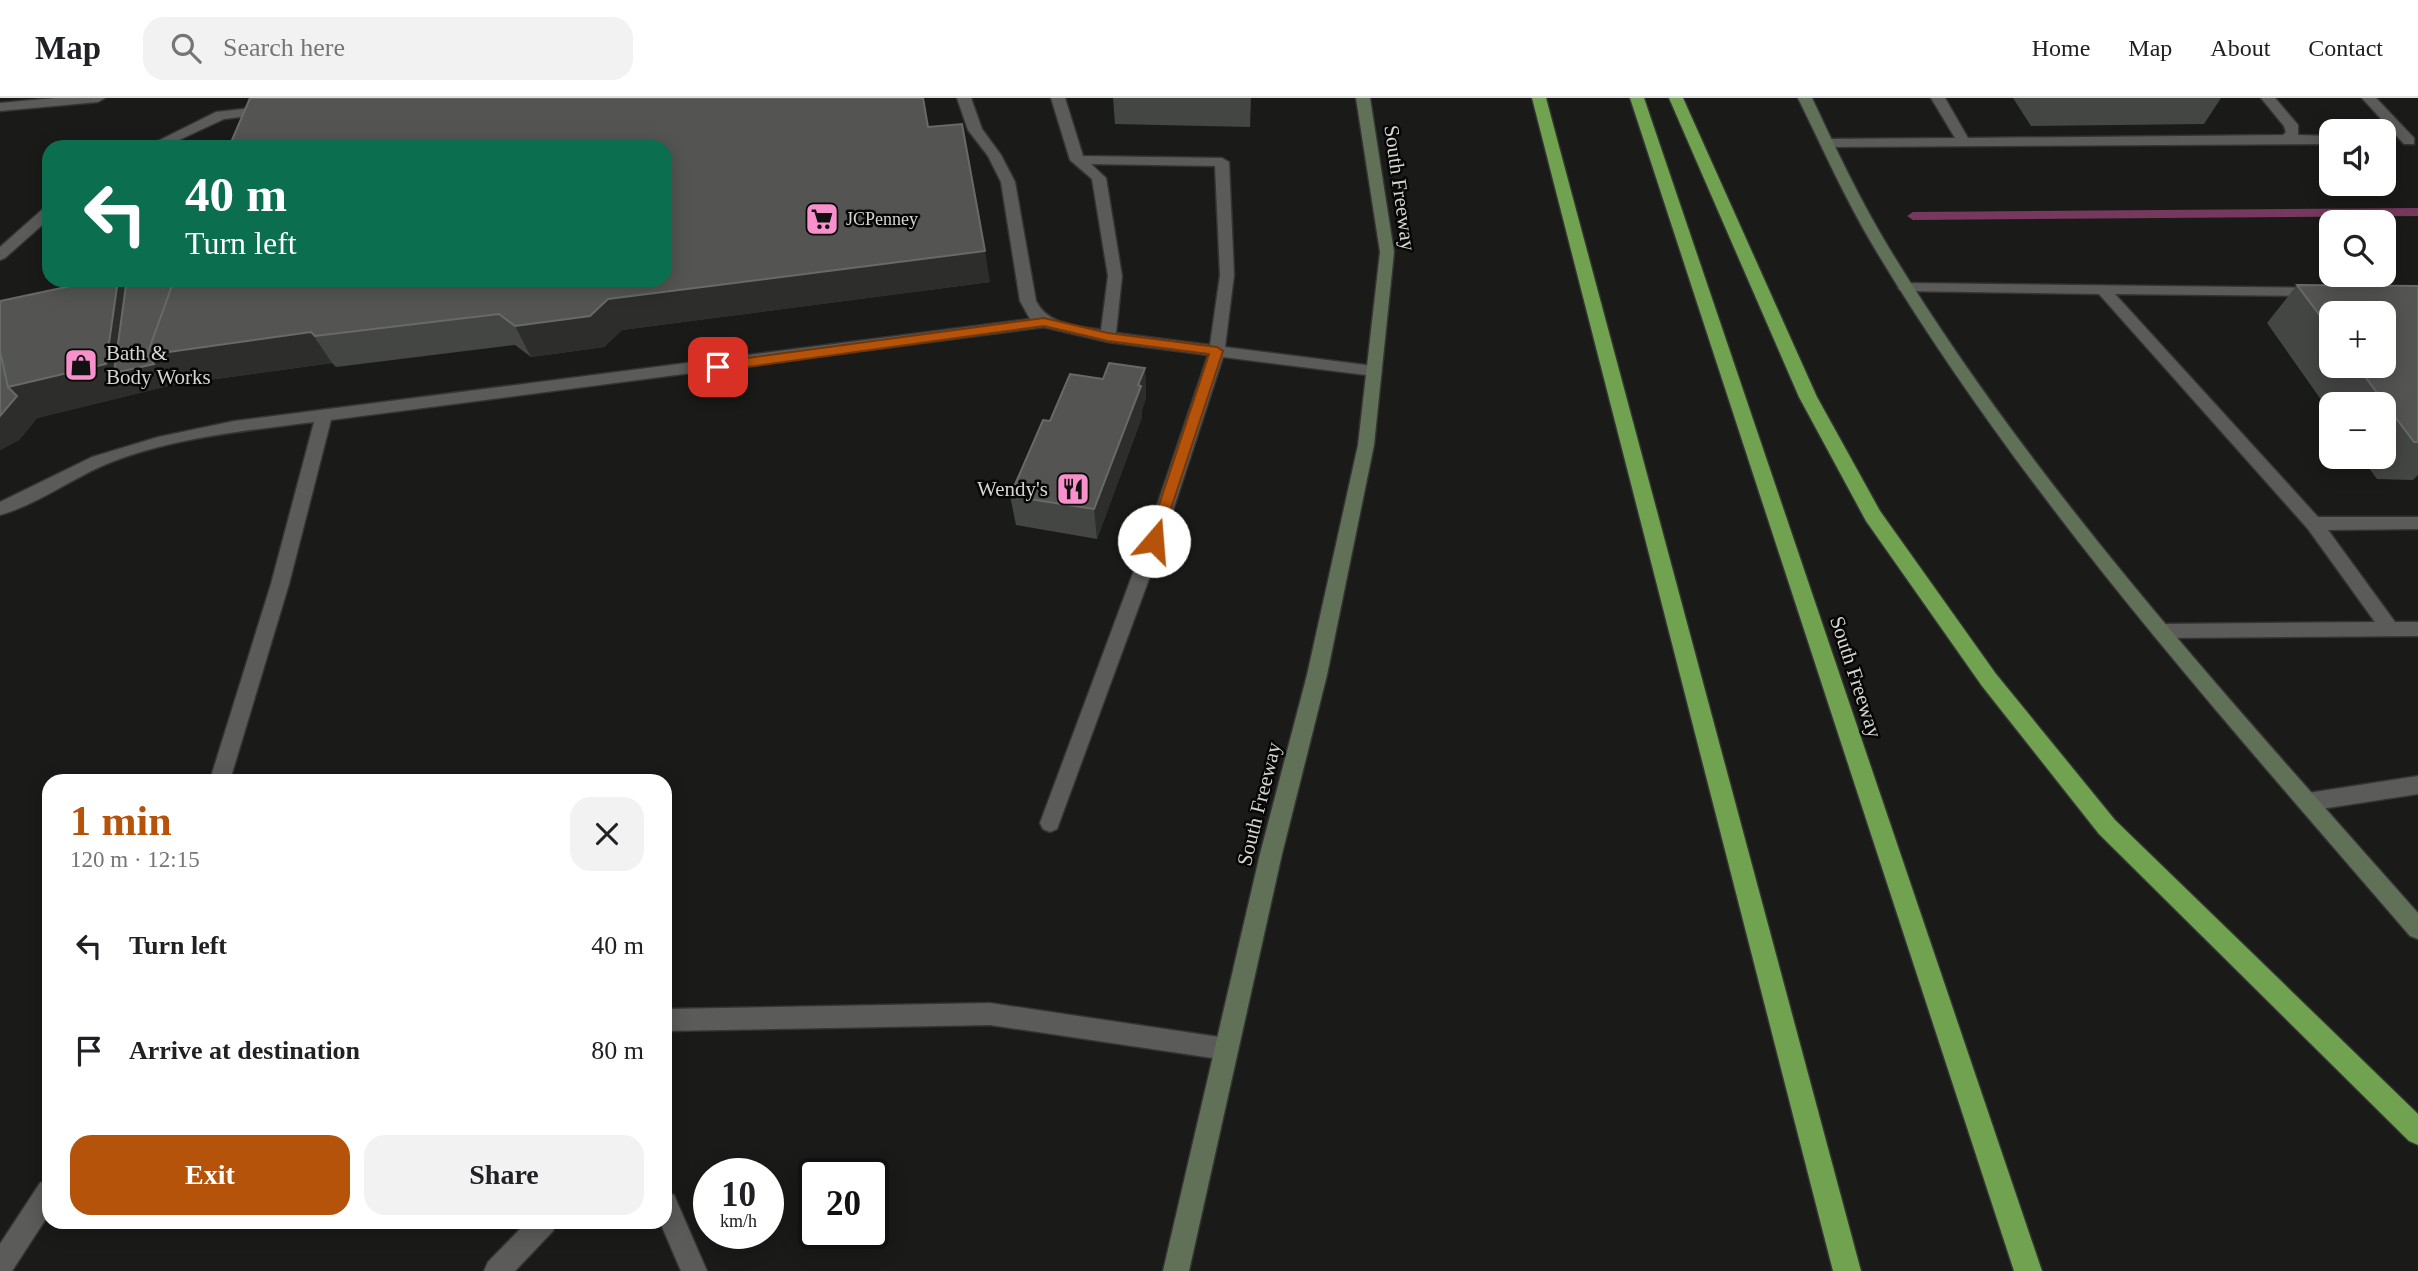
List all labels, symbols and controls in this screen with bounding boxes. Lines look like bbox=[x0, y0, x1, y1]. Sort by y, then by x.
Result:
search box bbox=[143, 17, 633, 80]
icon: search bbox=[167, 29, 205, 67]
text: Map bbox=[35, 30, 101, 66]
text: Search here bbox=[223, 33, 345, 62]
text: Home bbox=[2032, 35, 2090, 61]
text: Map bbox=[2128, 35, 2172, 61]
text: About bbox=[2210, 35, 2270, 61]
text: Contact bbox=[2308, 35, 2383, 61]
map controls bbox=[2319, 119, 2396, 469]
button: sound bbox=[2319, 119, 2396, 196]
street label: South Freeway bbox=[1379, 124, 1421, 253]
text: 40 m bbox=[185, 167, 287, 222]
icon: left bbox=[70, 168, 161, 259]
supermarket icon: JCPenney bbox=[803, 200, 841, 238]
place label: JCPenney bbox=[846, 209, 918, 229]
button: search bbox=[2319, 210, 2396, 287]
text: Turn left bbox=[185, 225, 297, 261]
button: + bbox=[2319, 301, 2396, 378]
pin bbox=[688, 337, 748, 397]
place label: Bath & Body Works bbox=[106, 341, 211, 389]
shop icon: Bath & Body Works bbox=[62, 346, 100, 384]
icon: arrive bbox=[699, 348, 737, 386]
button: − bbox=[2319, 392, 2396, 469]
restaurant icon: Wendy's bbox=[1054, 470, 1092, 508]
place label: Wendy's bbox=[977, 477, 1048, 501]
position arrow bbox=[1117, 504, 1191, 578]
street label: South Freeway bbox=[1825, 613, 1887, 741]
street label: South Freeway bbox=[1232, 739, 1286, 868]
button: close bbox=[570, 797, 644, 871]
text: 1 min bbox=[70, 798, 172, 844]
text: 120 m · 12:15 bbox=[70, 847, 200, 872]
icon: left bbox=[70, 927, 108, 965]
text: Turn left bbox=[129, 931, 227, 960]
text: 40 m bbox=[591, 931, 644, 960]
icon: arrive bbox=[70, 1032, 108, 1070]
text: Arrive at destination bbox=[129, 1036, 360, 1065]
text: 80 m bbox=[591, 1036, 644, 1065]
button: Exit bbox=[70, 1135, 350, 1215]
button: Share bbox=[364, 1135, 644, 1215]
speed limit sign: 20 bbox=[798, 1158, 889, 1249]
text: 10 bbox=[721, 1175, 756, 1214]
text: km/h bbox=[720, 1211, 757, 1231]

